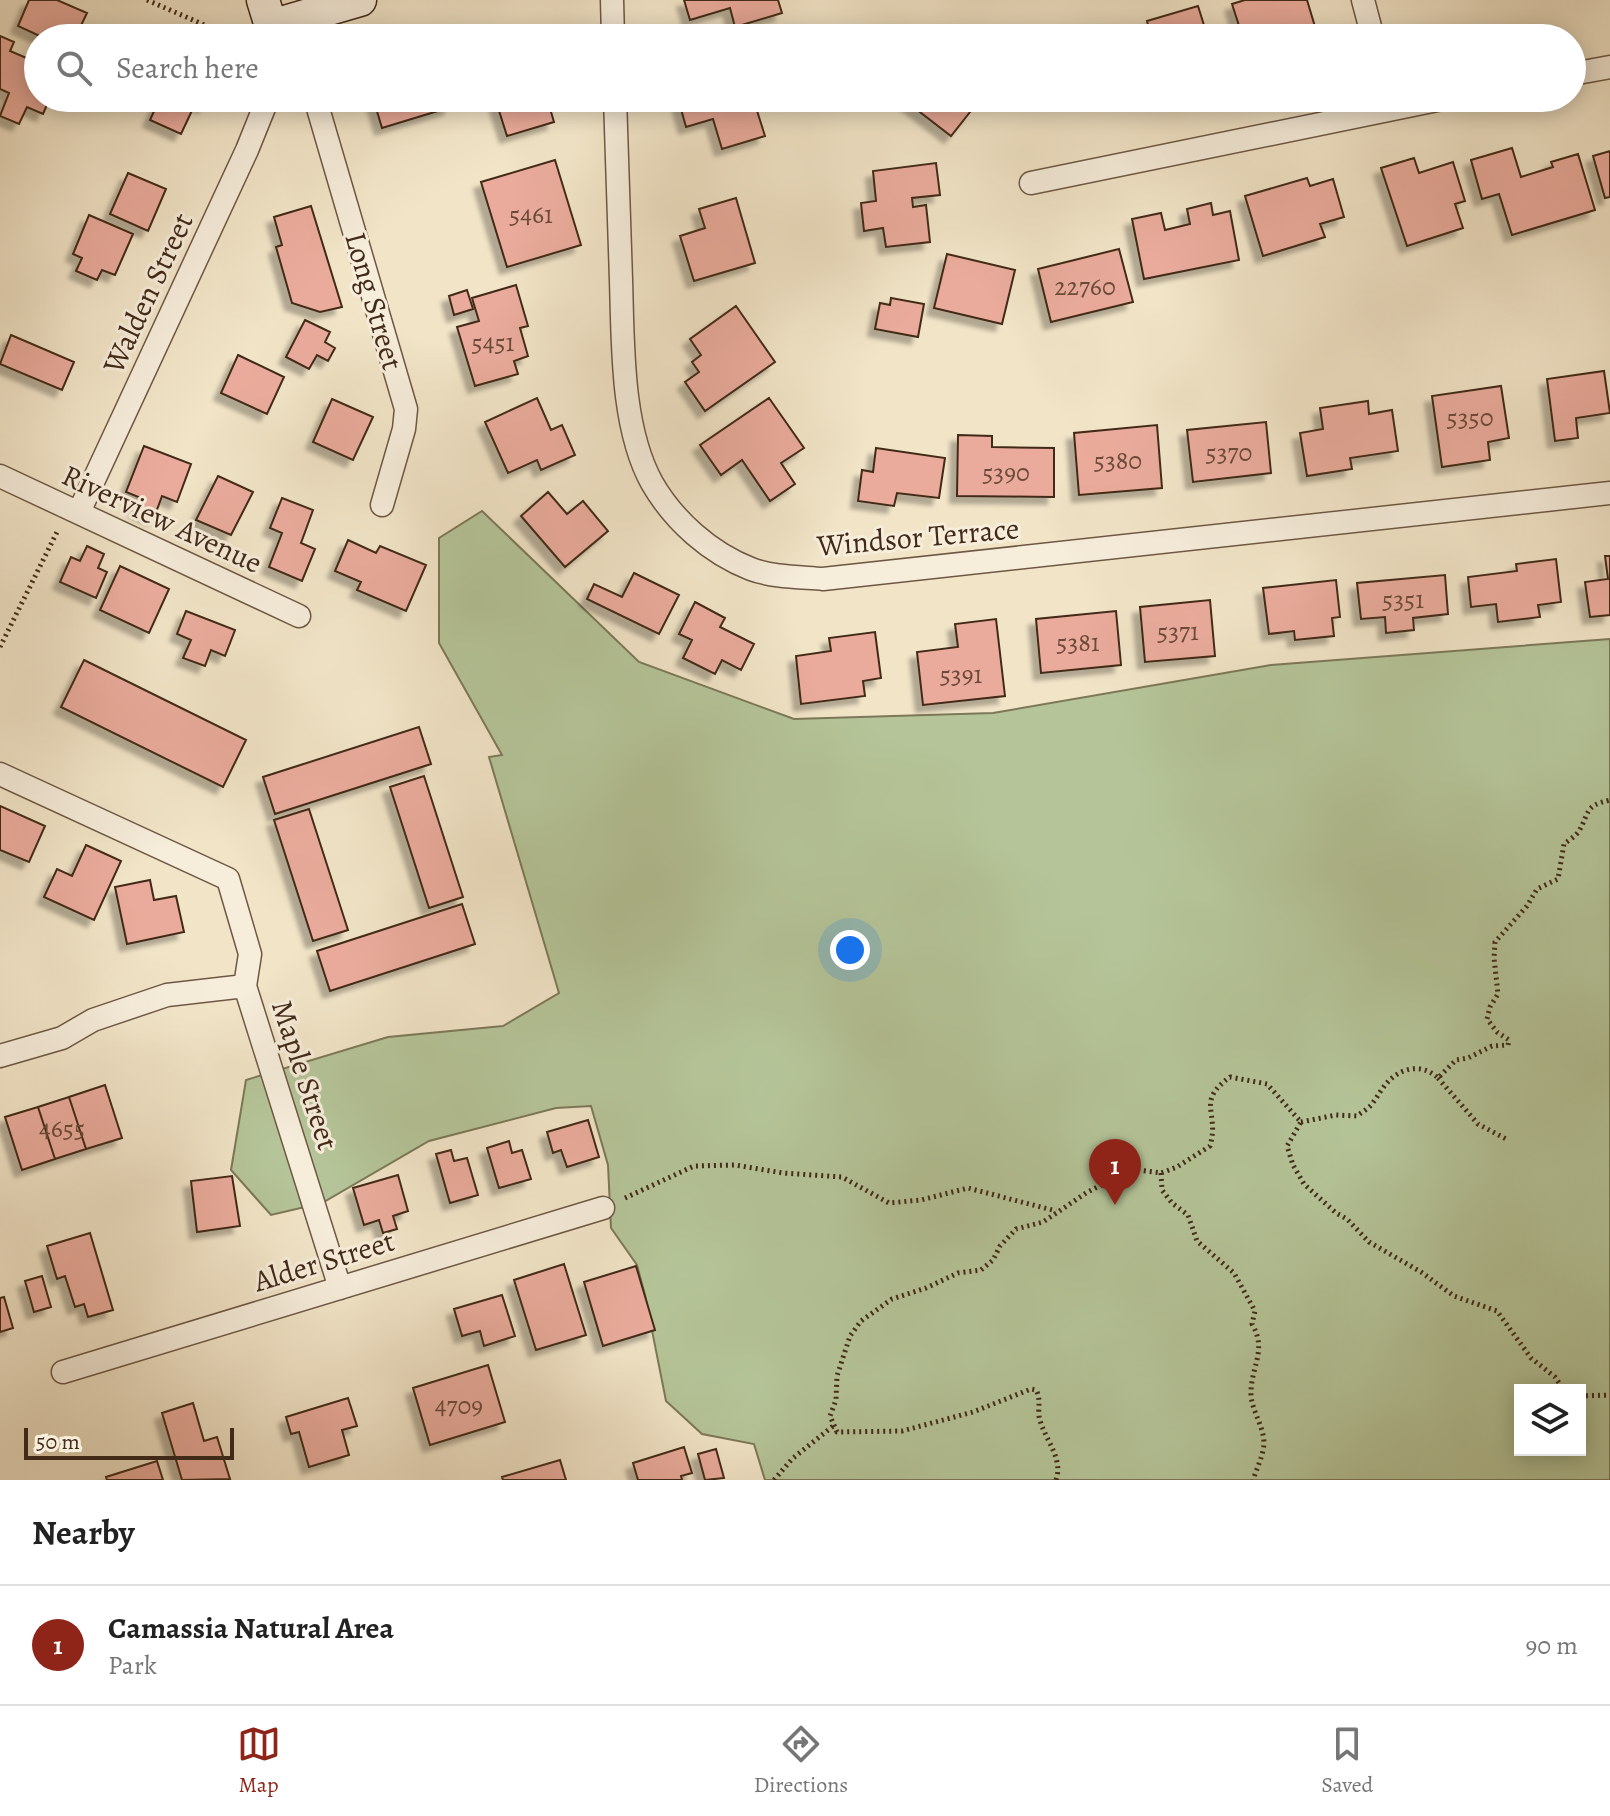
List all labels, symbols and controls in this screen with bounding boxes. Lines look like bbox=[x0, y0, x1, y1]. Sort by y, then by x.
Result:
search box bbox=[24, 24, 1586, 112]
icon: search bbox=[52, 46, 96, 90]
text: Search here bbox=[116, 48, 259, 88]
house number: 5461 bbox=[509, 197, 553, 232]
street label: Walden Street bbox=[93, 206, 203, 381]
street label: Long Street bbox=[335, 228, 413, 375]
house number: 22760 bbox=[1054, 269, 1116, 304]
house number: 5451 bbox=[471, 325, 515, 360]
house number: 5350 bbox=[1446, 400, 1494, 435]
house number: 5370 bbox=[1206, 435, 1252, 470]
house number: 5380 bbox=[1094, 443, 1142, 478]
street label: Riverview Avenue bbox=[55, 455, 269, 583]
house number: 5390 bbox=[982, 455, 1030, 490]
street label: Windsor Terrace bbox=[814, 508, 1021, 566]
house number: 5351 bbox=[1382, 582, 1424, 617]
house number: 5371 bbox=[1157, 614, 1199, 649]
house number: 5381 bbox=[1056, 625, 1100, 660]
house number: 5391 bbox=[940, 657, 982, 692]
your location bbox=[830, 930, 870, 970]
street label: Maple Street bbox=[262, 995, 348, 1155]
house number: 4655 bbox=[39, 1111, 85, 1146]
pin: 1 bbox=[1089, 1139, 1141, 1205]
street label: Alder Street bbox=[248, 1221, 399, 1302]
map controls bbox=[1514, 1384, 1586, 1456]
button: layers bbox=[1514, 1384, 1586, 1456]
house number: 4709 bbox=[435, 1388, 483, 1423]
scale bar bbox=[24, 1424, 234, 1460]
text: 50 m bbox=[36, 1427, 80, 1457]
text: Nearby bbox=[32, 1509, 135, 1556]
text: Camassia Natural Area bbox=[108, 1608, 394, 1648]
text: 1 bbox=[53, 1628, 63, 1663]
text: 90 m bbox=[1526, 1628, 1578, 1663]
text: Park bbox=[108, 1648, 157, 1683]
tab: Map bbox=[237, 1722, 281, 1800]
tab: Directions bbox=[754, 1722, 848, 1800]
tab: Saved bbox=[1321, 1722, 1373, 1800]

